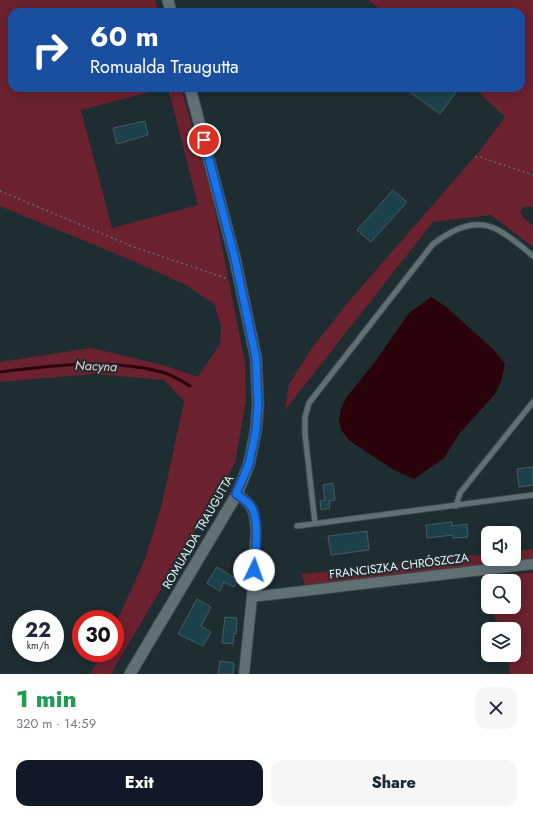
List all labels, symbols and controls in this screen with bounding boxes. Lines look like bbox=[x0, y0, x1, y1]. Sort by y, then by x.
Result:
text: 60 m bbox=[90, 16, 159, 57]
icon: right bbox=[24, 24, 76, 76]
text: Romualda Traugutta bbox=[90, 54, 239, 80]
pin bbox=[187, 123, 221, 157]
icon: arrive bbox=[193, 129, 215, 151]
water label: Nacyna bbox=[75, 356, 117, 376]
street label: ROMUALDA TRAUGUTTA bbox=[158, 472, 238, 592]
map controls bbox=[481, 526, 521, 662]
button: sound bbox=[481, 526, 521, 566]
street label: FRANCISZKA CHRÓSZCZA bbox=[328, 548, 470, 583]
position arrow bbox=[233, 549, 275, 591]
button: search bbox=[481, 574, 521, 614]
speed limit sign: 30 bbox=[72, 610, 124, 662]
text: 22 bbox=[25, 616, 51, 645]
button: layers bbox=[481, 622, 521, 662]
text: km/h bbox=[27, 638, 49, 653]
text: 1 min bbox=[16, 681, 77, 716]
button: close bbox=[475, 687, 517, 729]
text: 320 m · 14:59 bbox=[16, 714, 96, 733]
button: Exit bbox=[16, 760, 263, 806]
button: Share bbox=[271, 760, 517, 806]

